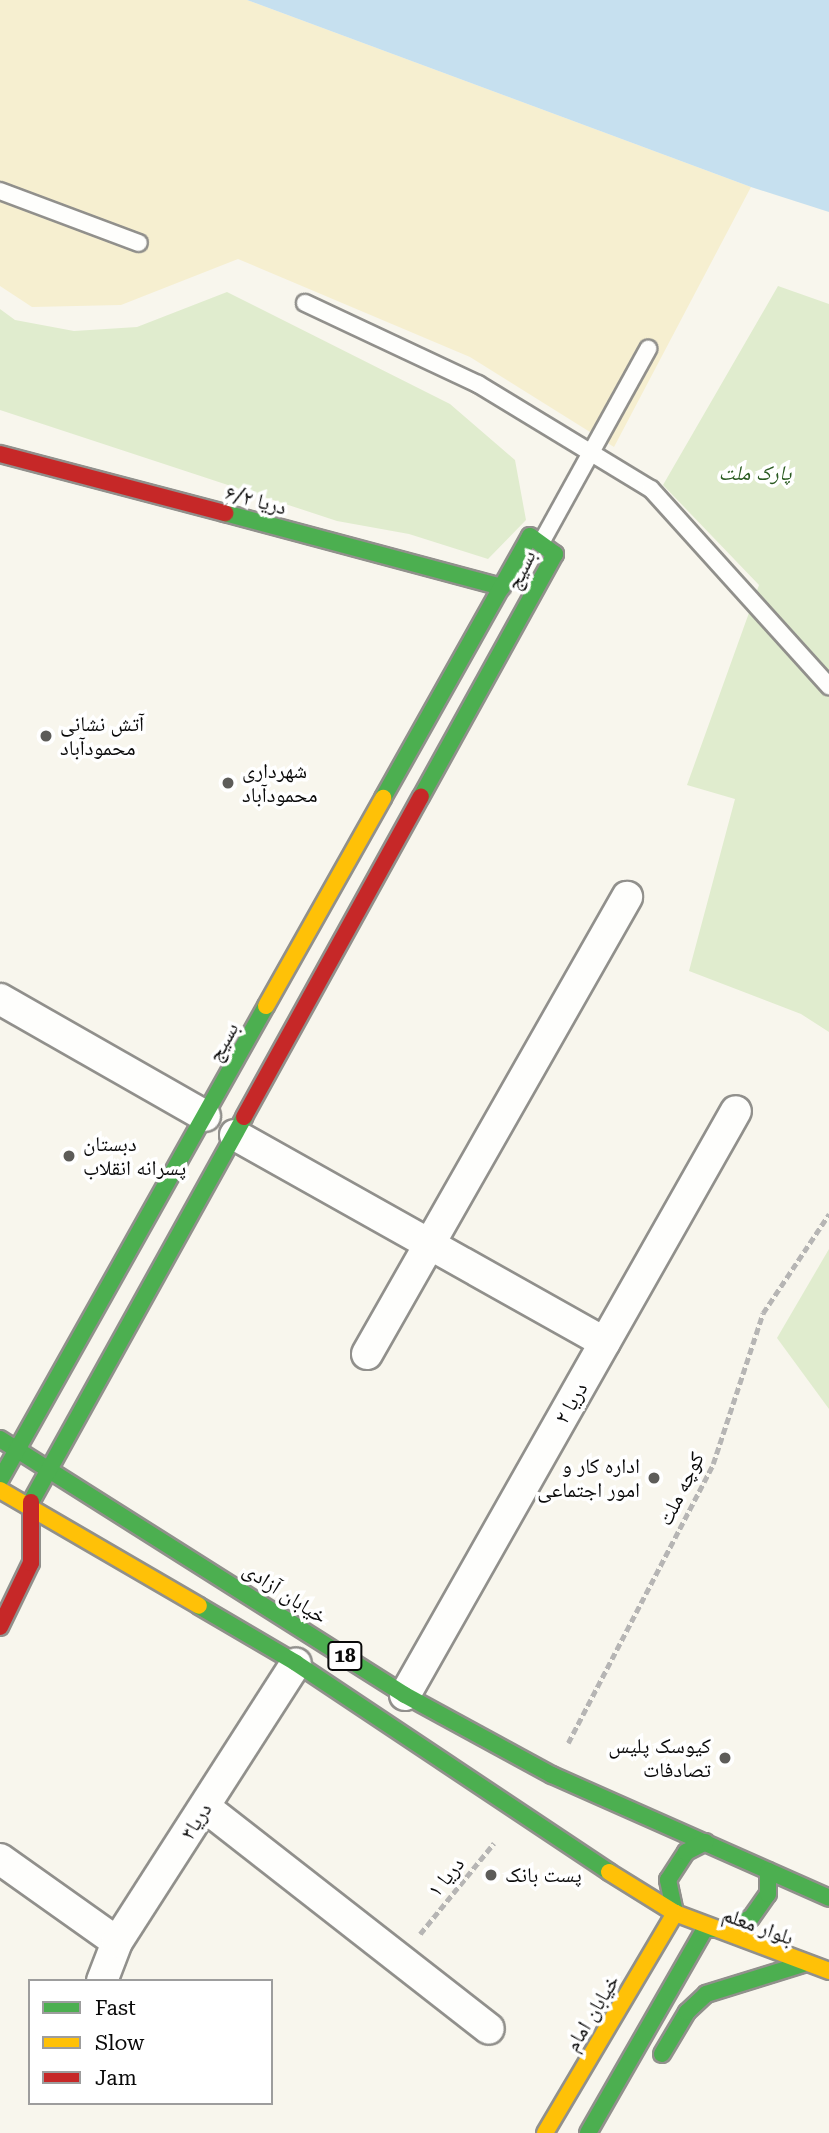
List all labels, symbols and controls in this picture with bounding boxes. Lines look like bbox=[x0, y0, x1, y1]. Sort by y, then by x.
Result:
park label: پارک ملت bbox=[719, 460, 791, 486]
street label: دریا ۶/۲ bbox=[223, 480, 289, 520]
street label: بسیج bbox=[501, 546, 541, 594]
place label: آتش نشانی محمودآباد bbox=[60, 711, 144, 761]
marker: آتش نشانی محمودآباد bbox=[38, 728, 54, 744]
place label: شهرداری محمودآباد bbox=[242, 758, 318, 808]
marker: شهرداری محمودآباد bbox=[220, 775, 236, 791]
street label: بسیج bbox=[202, 1018, 244, 1066]
place label: دبستان پسرانه انقلاب bbox=[83, 1131, 186, 1181]
marker: دبستان پسرانه انقلاب bbox=[61, 1148, 77, 1164]
street label: دریا ۲ bbox=[549, 1378, 593, 1428]
street label: کوچه ملت bbox=[652, 1448, 710, 1530]
place label: اداره کار و امور اجتماعی bbox=[537, 1453, 640, 1503]
marker: اداره کار و امور اجتماعی bbox=[646, 1470, 662, 1486]
street label: خیابان آزادی bbox=[238, 1557, 332, 1629]
road number: 18 bbox=[326, 1640, 364, 1672]
place label: کیوسک پلیس تصادفات bbox=[608, 1733, 711, 1783]
marker: کیوسک پلیس تصادفات bbox=[717, 1750, 733, 1766]
street label: دریا۳ bbox=[175, 1798, 217, 1844]
street label: دریا ۱ bbox=[422, 1852, 470, 1902]
place label: پست بانک bbox=[505, 1862, 582, 1888]
marker: پست بانک bbox=[483, 1867, 499, 1883]
street label: بلوار معلم bbox=[719, 1902, 797, 1950]
street label: خیابان امام bbox=[559, 1970, 625, 2056]
legend bbox=[28, 1979, 273, 2105]
text: Fast bbox=[95, 1996, 136, 2020]
text: Slow bbox=[95, 2031, 144, 2055]
text: Jam bbox=[95, 2066, 137, 2090]

